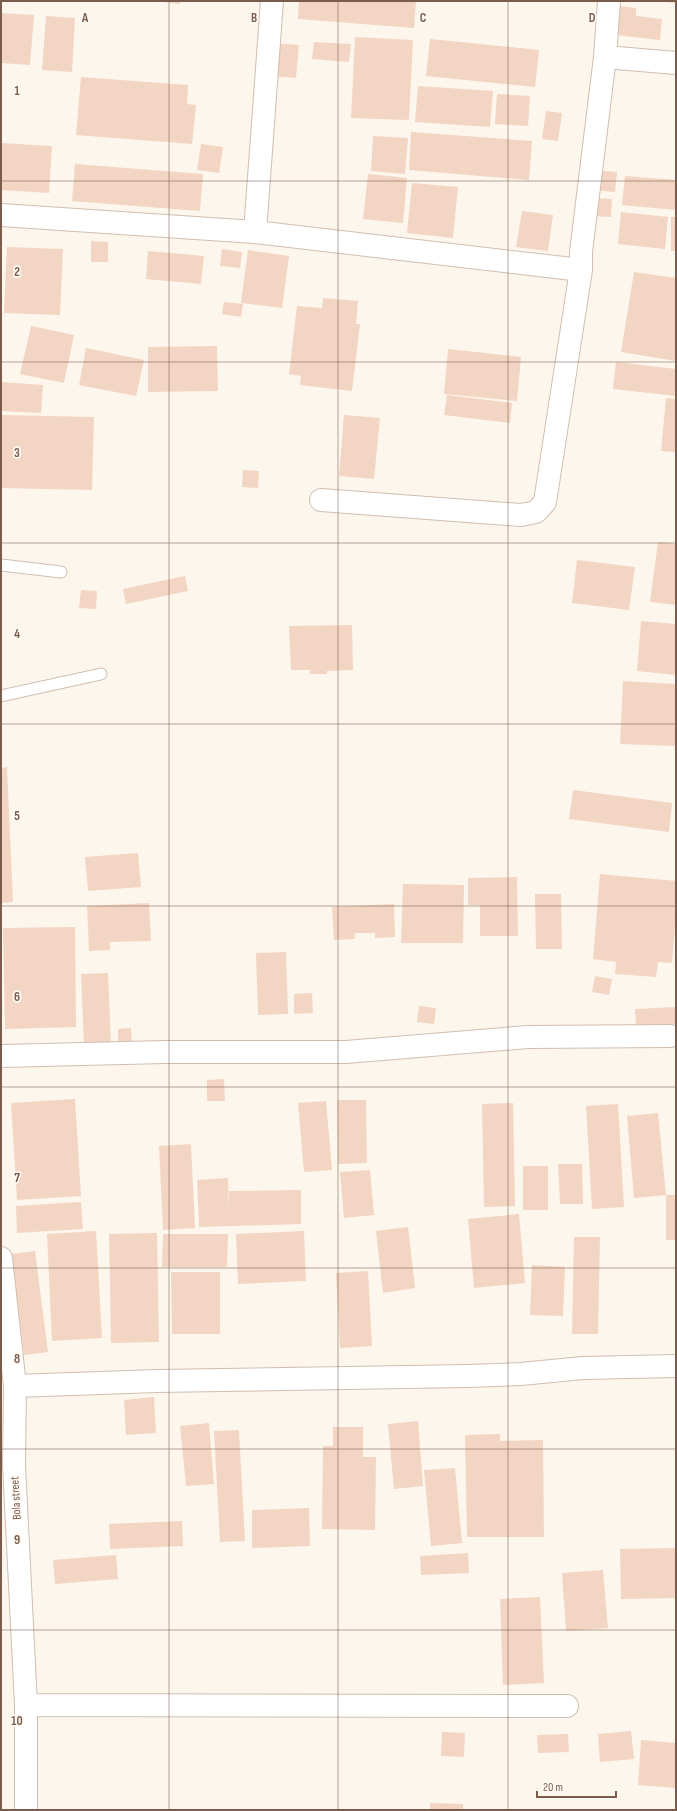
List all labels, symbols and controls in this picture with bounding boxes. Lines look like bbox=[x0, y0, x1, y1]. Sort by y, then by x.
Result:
text: A bbox=[81, 10, 89, 26]
text: B bbox=[251, 10, 257, 26]
text: C bbox=[420, 10, 427, 26]
text: D bbox=[589, 10, 596, 26]
text: 1 bbox=[14, 83, 20, 99]
text: 2 bbox=[14, 264, 20, 280]
text: 3 bbox=[14, 445, 20, 461]
text: 4 bbox=[14, 626, 20, 642]
text: 5 bbox=[14, 808, 20, 824]
text: 6 bbox=[14, 989, 20, 1005]
text: 7 bbox=[14, 1170, 20, 1186]
text: 8 bbox=[14, 1351, 20, 1367]
street label: Bola street bbox=[7, 1476, 25, 1520]
text: 9 bbox=[14, 1532, 20, 1548]
text: 10 bbox=[11, 1713, 23, 1729]
scale bar bbox=[537, 1773, 616, 1799]
text: 20 m bbox=[543, 1780, 563, 1795]

